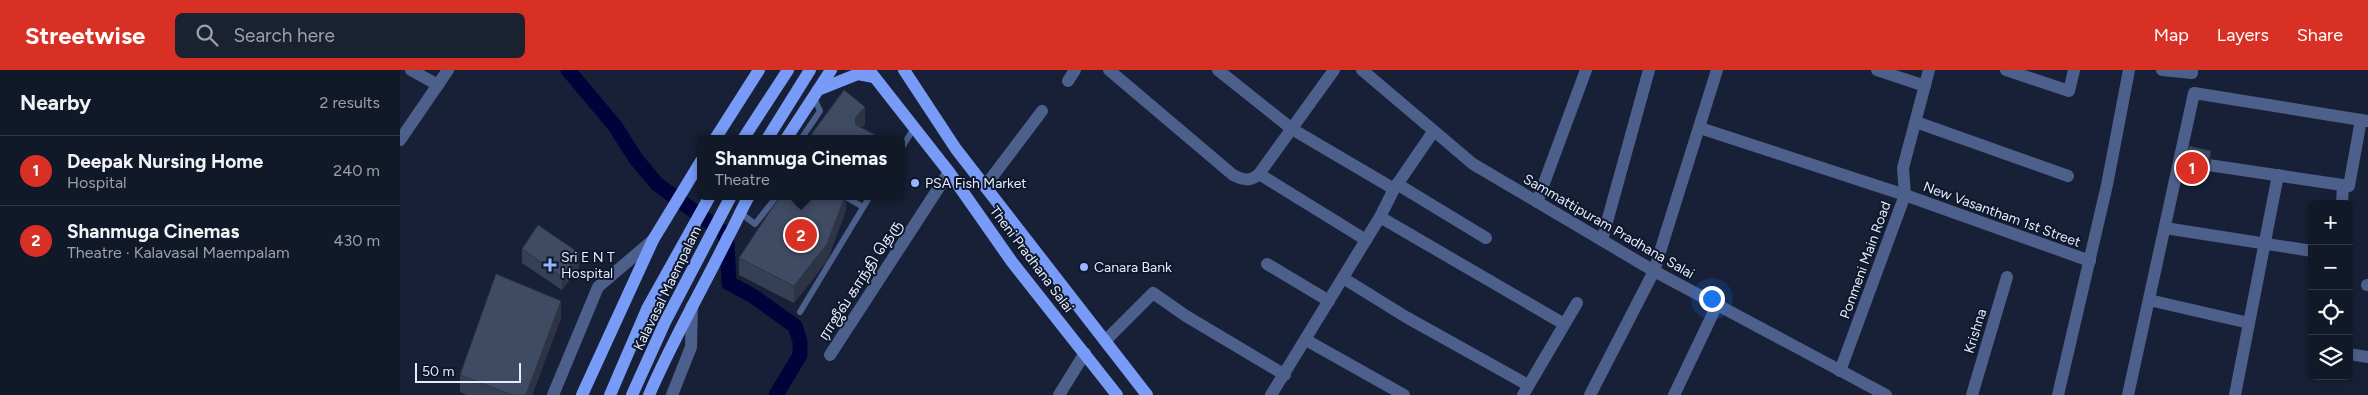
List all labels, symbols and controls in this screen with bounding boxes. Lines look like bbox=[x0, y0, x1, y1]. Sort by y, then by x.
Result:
search box bbox=[175, 13, 525, 58]
text: Streetwise bbox=[25, 21, 145, 50]
icon: search bbox=[193, 21, 221, 49]
text: Search here bbox=[233, 24, 335, 47]
text: Map bbox=[2154, 24, 2189, 46]
text: Layers bbox=[2217, 24, 2269, 46]
text: Share bbox=[2297, 24, 2343, 46]
text: Nearby bbox=[20, 90, 91, 115]
text: 2 results bbox=[320, 93, 380, 112]
popup bbox=[697, 135, 905, 200]
text: Shanmuga Cinemas bbox=[715, 147, 887, 170]
pin: 1 bbox=[2176, 149, 2208, 187]
text: Deepak Nursing Home bbox=[67, 150, 263, 173]
text: 1 bbox=[33, 161, 39, 180]
text: 240 m bbox=[333, 161, 380, 180]
text: Theatre bbox=[715, 170, 770, 189]
street label: Sammattipuram Pradhana Salai bbox=[1520, 170, 1697, 282]
text: Hospital bbox=[67, 173, 127, 192]
place label: PSA Fish Market bbox=[925, 175, 1027, 192]
marker: PSA Fish Market bbox=[909, 177, 921, 189]
street label: New Vasantham 1st Street bbox=[1921, 178, 2083, 251]
street label: Ponmeni Main Road bbox=[1836, 199, 1895, 321]
map controls bbox=[2308, 200, 2353, 380]
button: + bbox=[2308, 200, 2353, 245]
street label: Theni Pradhana Salai bbox=[986, 203, 1077, 316]
pin: 2 bbox=[785, 216, 817, 254]
street label: ராஜீவ் காந்தி தெரு bbox=[815, 217, 907, 344]
text: Shanmuga Cinemas bbox=[67, 220, 239, 243]
street label: Kalavasal Maempalam bbox=[630, 223, 705, 353]
text: 2 bbox=[31, 231, 41, 250]
text: 430 m bbox=[334, 231, 380, 250]
text: Theatre · Kalavasal Maempalam bbox=[67, 243, 290, 262]
button: − bbox=[2308, 245, 2353, 290]
place label: Sri E N T Hospital bbox=[561, 249, 615, 282]
marker: Sri E N T Hospital bbox=[543, 258, 557, 272]
place label: Canara Bank bbox=[1094, 259, 1172, 276]
marker: Canara Bank bbox=[1078, 261, 1090, 273]
your location bbox=[1699, 286, 1725, 312]
button: locate bbox=[2308, 290, 2353, 335]
street label: Krishna bbox=[1961, 307, 1990, 356]
button: layers bbox=[2308, 335, 2353, 380]
scale bar bbox=[415, 360, 521, 383]
text: 50 m bbox=[422, 363, 454, 380]

